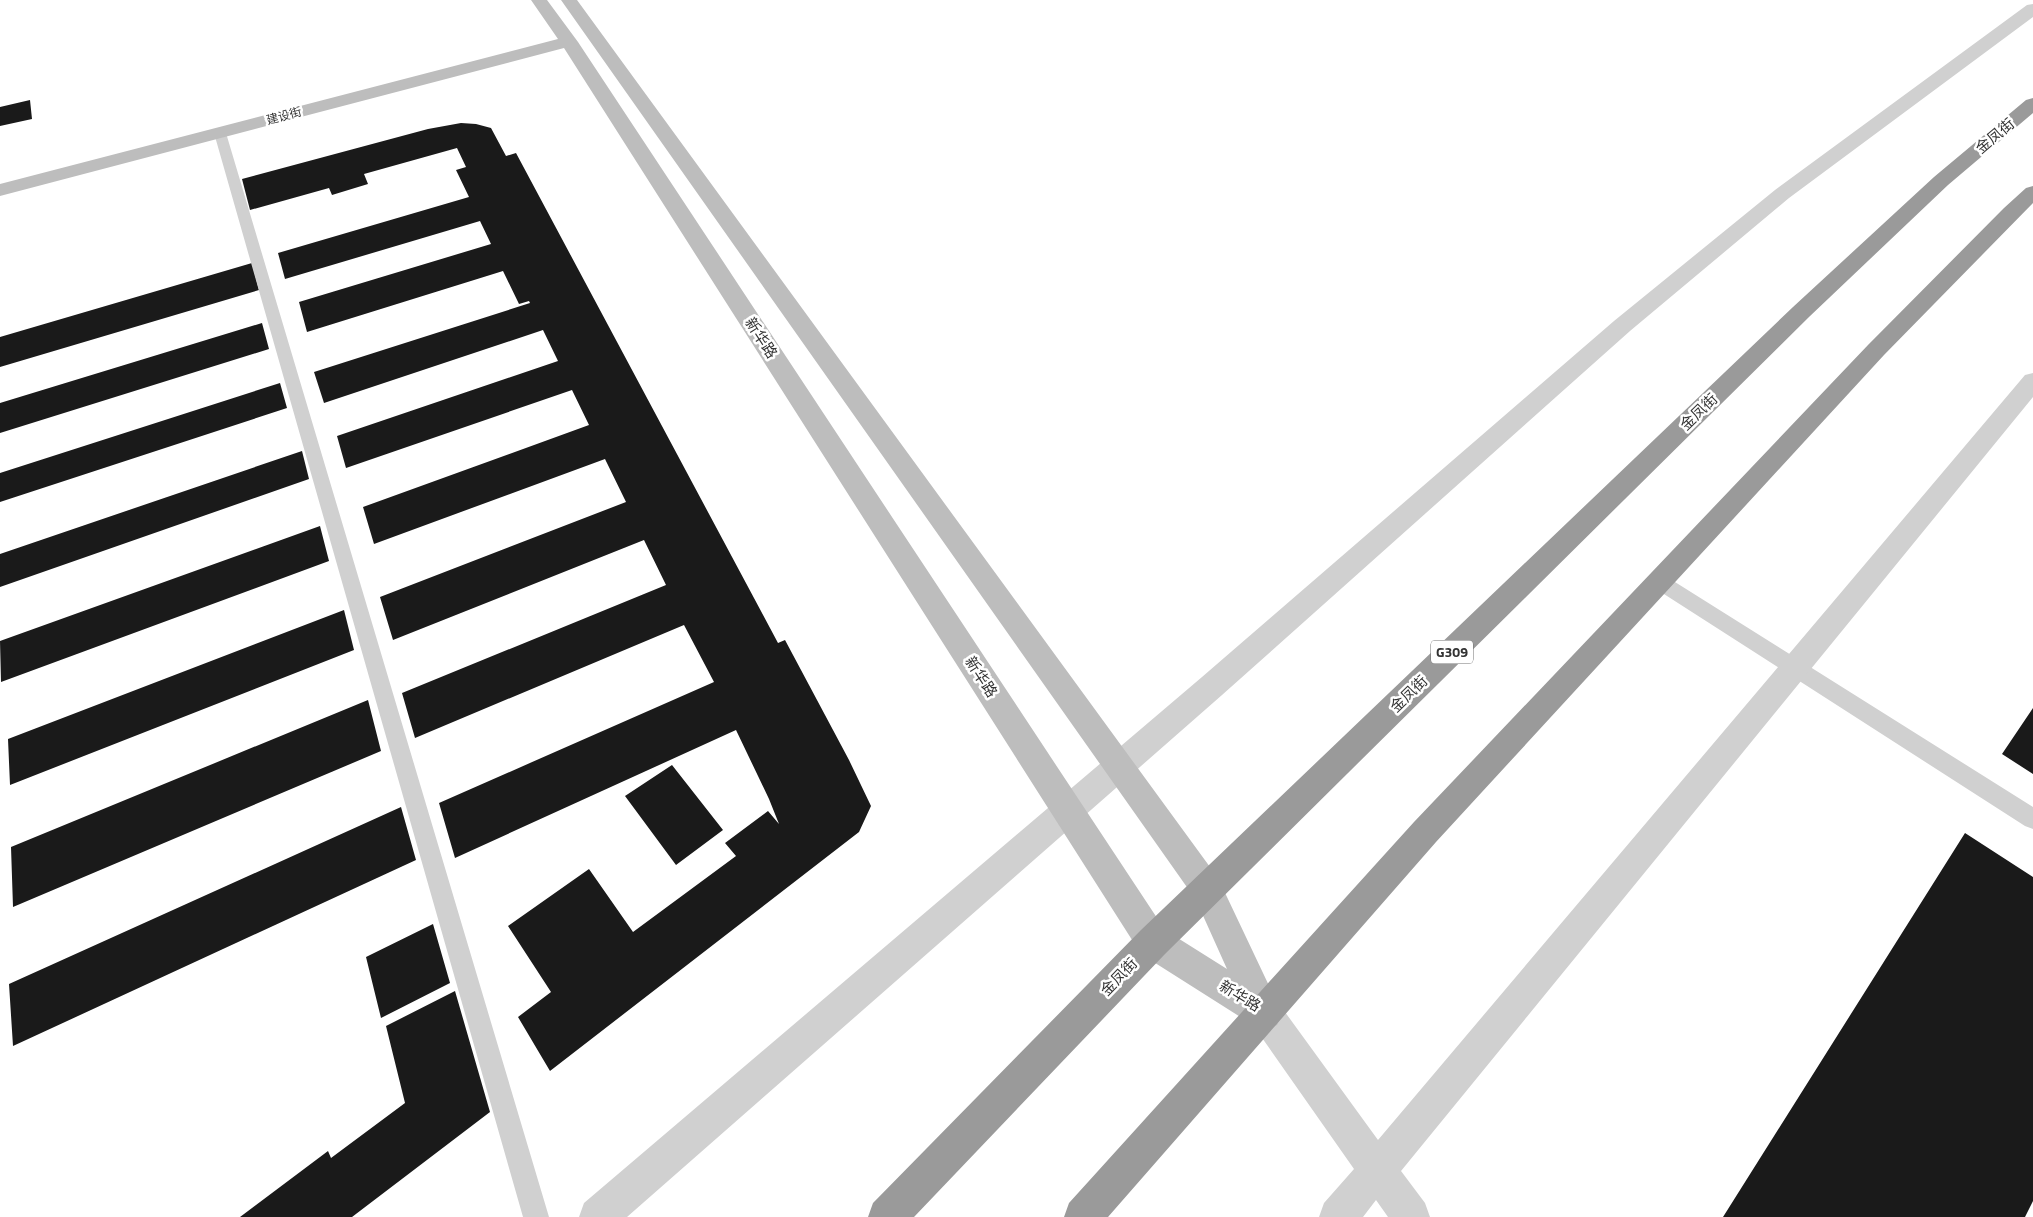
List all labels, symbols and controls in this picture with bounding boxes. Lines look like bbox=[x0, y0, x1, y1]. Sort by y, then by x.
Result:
street label: 建设街 bbox=[264, 102, 304, 129]
street label: 金凤街 bbox=[1970, 112, 2019, 159]
street label: 新华路 bbox=[740, 313, 783, 363]
street label: 金凤街 bbox=[1674, 388, 1723, 436]
road number: G309 bbox=[1431, 640, 1473, 664]
street label: 新华路 bbox=[960, 652, 1003, 702]
street label: 金凤街 bbox=[1384, 670, 1433, 718]
street label: 金凤街 bbox=[1095, 952, 1143, 1001]
street label: 新华路 bbox=[1215, 974, 1265, 1017]

